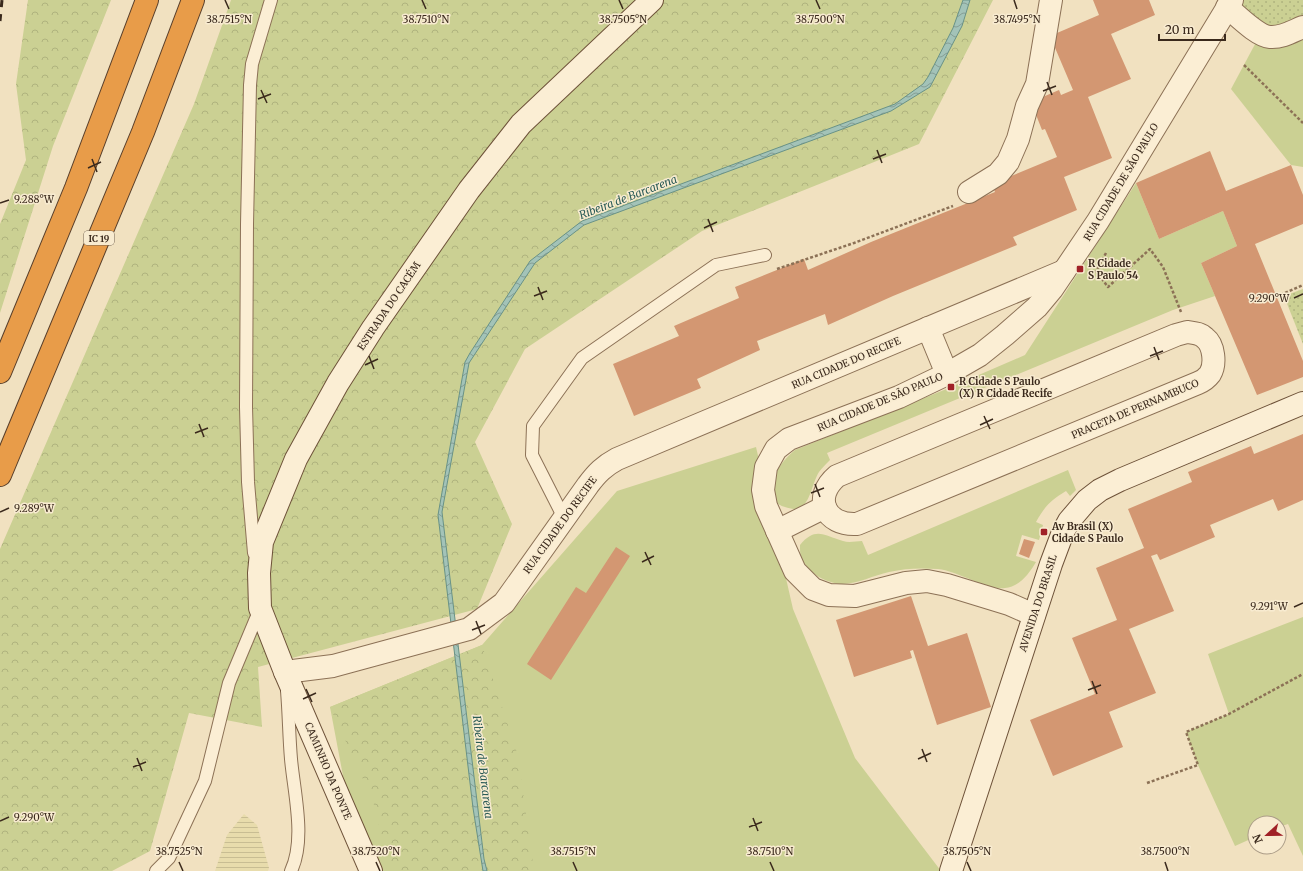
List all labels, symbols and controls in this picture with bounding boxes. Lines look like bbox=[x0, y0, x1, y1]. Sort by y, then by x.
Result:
text: 38.7515°N bbox=[206, 13, 252, 26]
text: 38.7510°N bbox=[403, 13, 449, 26]
text: 38.7505°N bbox=[599, 13, 647, 26]
text: 38.7500°N bbox=[795, 13, 845, 26]
text: 38.7495°N bbox=[994, 13, 1041, 26]
scale bar bbox=[1159, 16, 1225, 42]
text: 20 m bbox=[1165, 22, 1194, 37]
street label: RUA CIDADE DE SÃO PAULO bbox=[1081, 121, 1161, 243]
water label: Ribeira de Barcarena bbox=[577, 172, 679, 222]
text: 9.288°W bbox=[14, 193, 55, 206]
road number: IC 19 bbox=[84, 231, 114, 245]
place label: R Cidade S Paulo 54 bbox=[1088, 257, 1139, 282]
street label: ESTRADA DO CACÉM bbox=[354, 259, 424, 353]
marker: R Cidade S Paulo 54 bbox=[1075, 264, 1085, 274]
text: 9.290°W bbox=[1249, 292, 1290, 305]
street label: RUA CIDADE DO RECIFE bbox=[790, 334, 903, 392]
street label: RUA CIDADE DE SÃO PAULO bbox=[815, 370, 945, 434]
place label: R Cidade S Paulo (X) R Cidade Recife bbox=[959, 375, 1053, 400]
street label: PRACETA DE PERNAMBUCO bbox=[1069, 376, 1201, 442]
marker: R Cidade S Paulo (X) R Cidade Recife bbox=[946, 382, 956, 392]
street label: RUA CIDADE DO RECIFE bbox=[520, 473, 600, 576]
text: 9.289°W bbox=[14, 502, 55, 515]
place label: Av Brasil (X) Cidade S Paulo bbox=[1051, 520, 1124, 545]
marker: Av Brasil (X) Cidade S Paulo bbox=[1039, 527, 1049, 537]
street label: AVENIDA DO BRASIL bbox=[1016, 552, 1060, 654]
text: 9.291°W bbox=[1250, 600, 1289, 613]
water label: Ribeira de Barcarena bbox=[470, 715, 496, 819]
street label: CAMINHO DA PONTE bbox=[302, 720, 355, 822]
text: 9.290°W bbox=[14, 811, 55, 824]
north arrow bbox=[1247, 815, 1287, 855]
text: N bbox=[1249, 832, 1266, 845]
text: 38.7525°N bbox=[155, 845, 203, 858]
text: 38.7520°N bbox=[352, 845, 400, 858]
text: 38.7515°N bbox=[550, 845, 596, 858]
text: 38.7510°N bbox=[747, 845, 793, 858]
text: 38.7505°N bbox=[943, 845, 991, 858]
text: 38.7500°N bbox=[1140, 845, 1190, 858]

